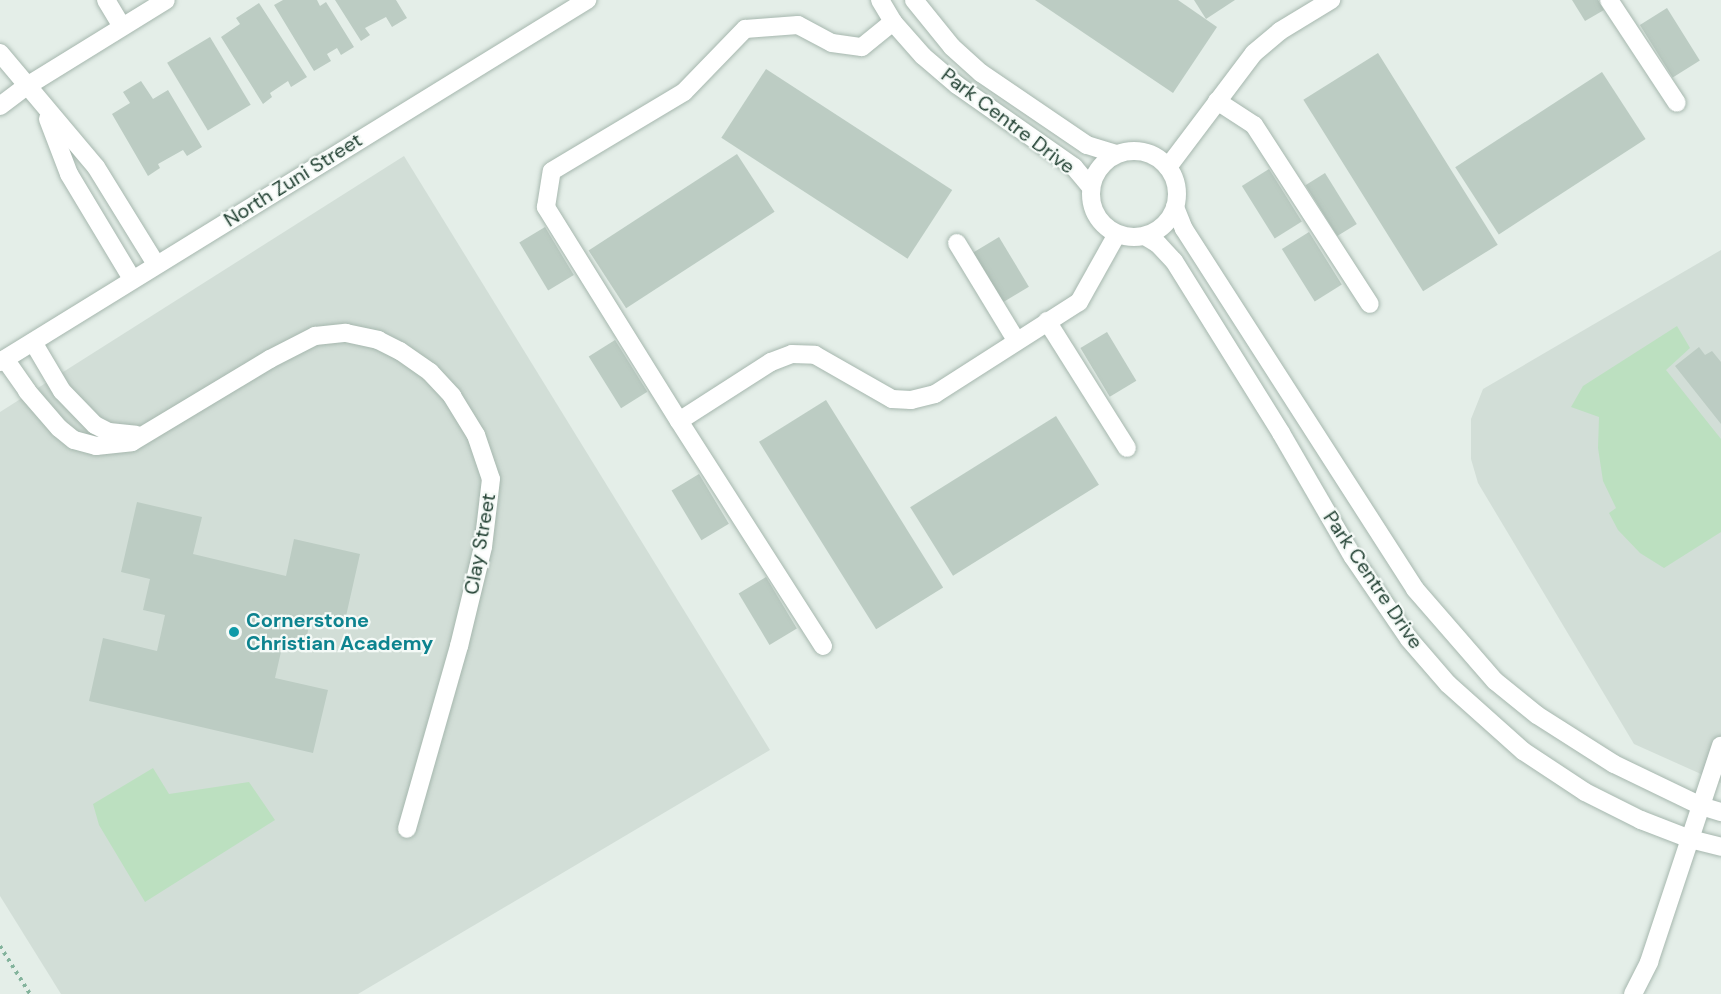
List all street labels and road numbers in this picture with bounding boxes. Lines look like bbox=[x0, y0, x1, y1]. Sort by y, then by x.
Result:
street label: Park Centre Drive bbox=[937, 63, 1079, 179]
street label: North Zuni Street bbox=[220, 128, 366, 232]
street label: Clay Street bbox=[459, 491, 501, 597]
street label: Park Centre Drive bbox=[1318, 507, 1428, 653]

